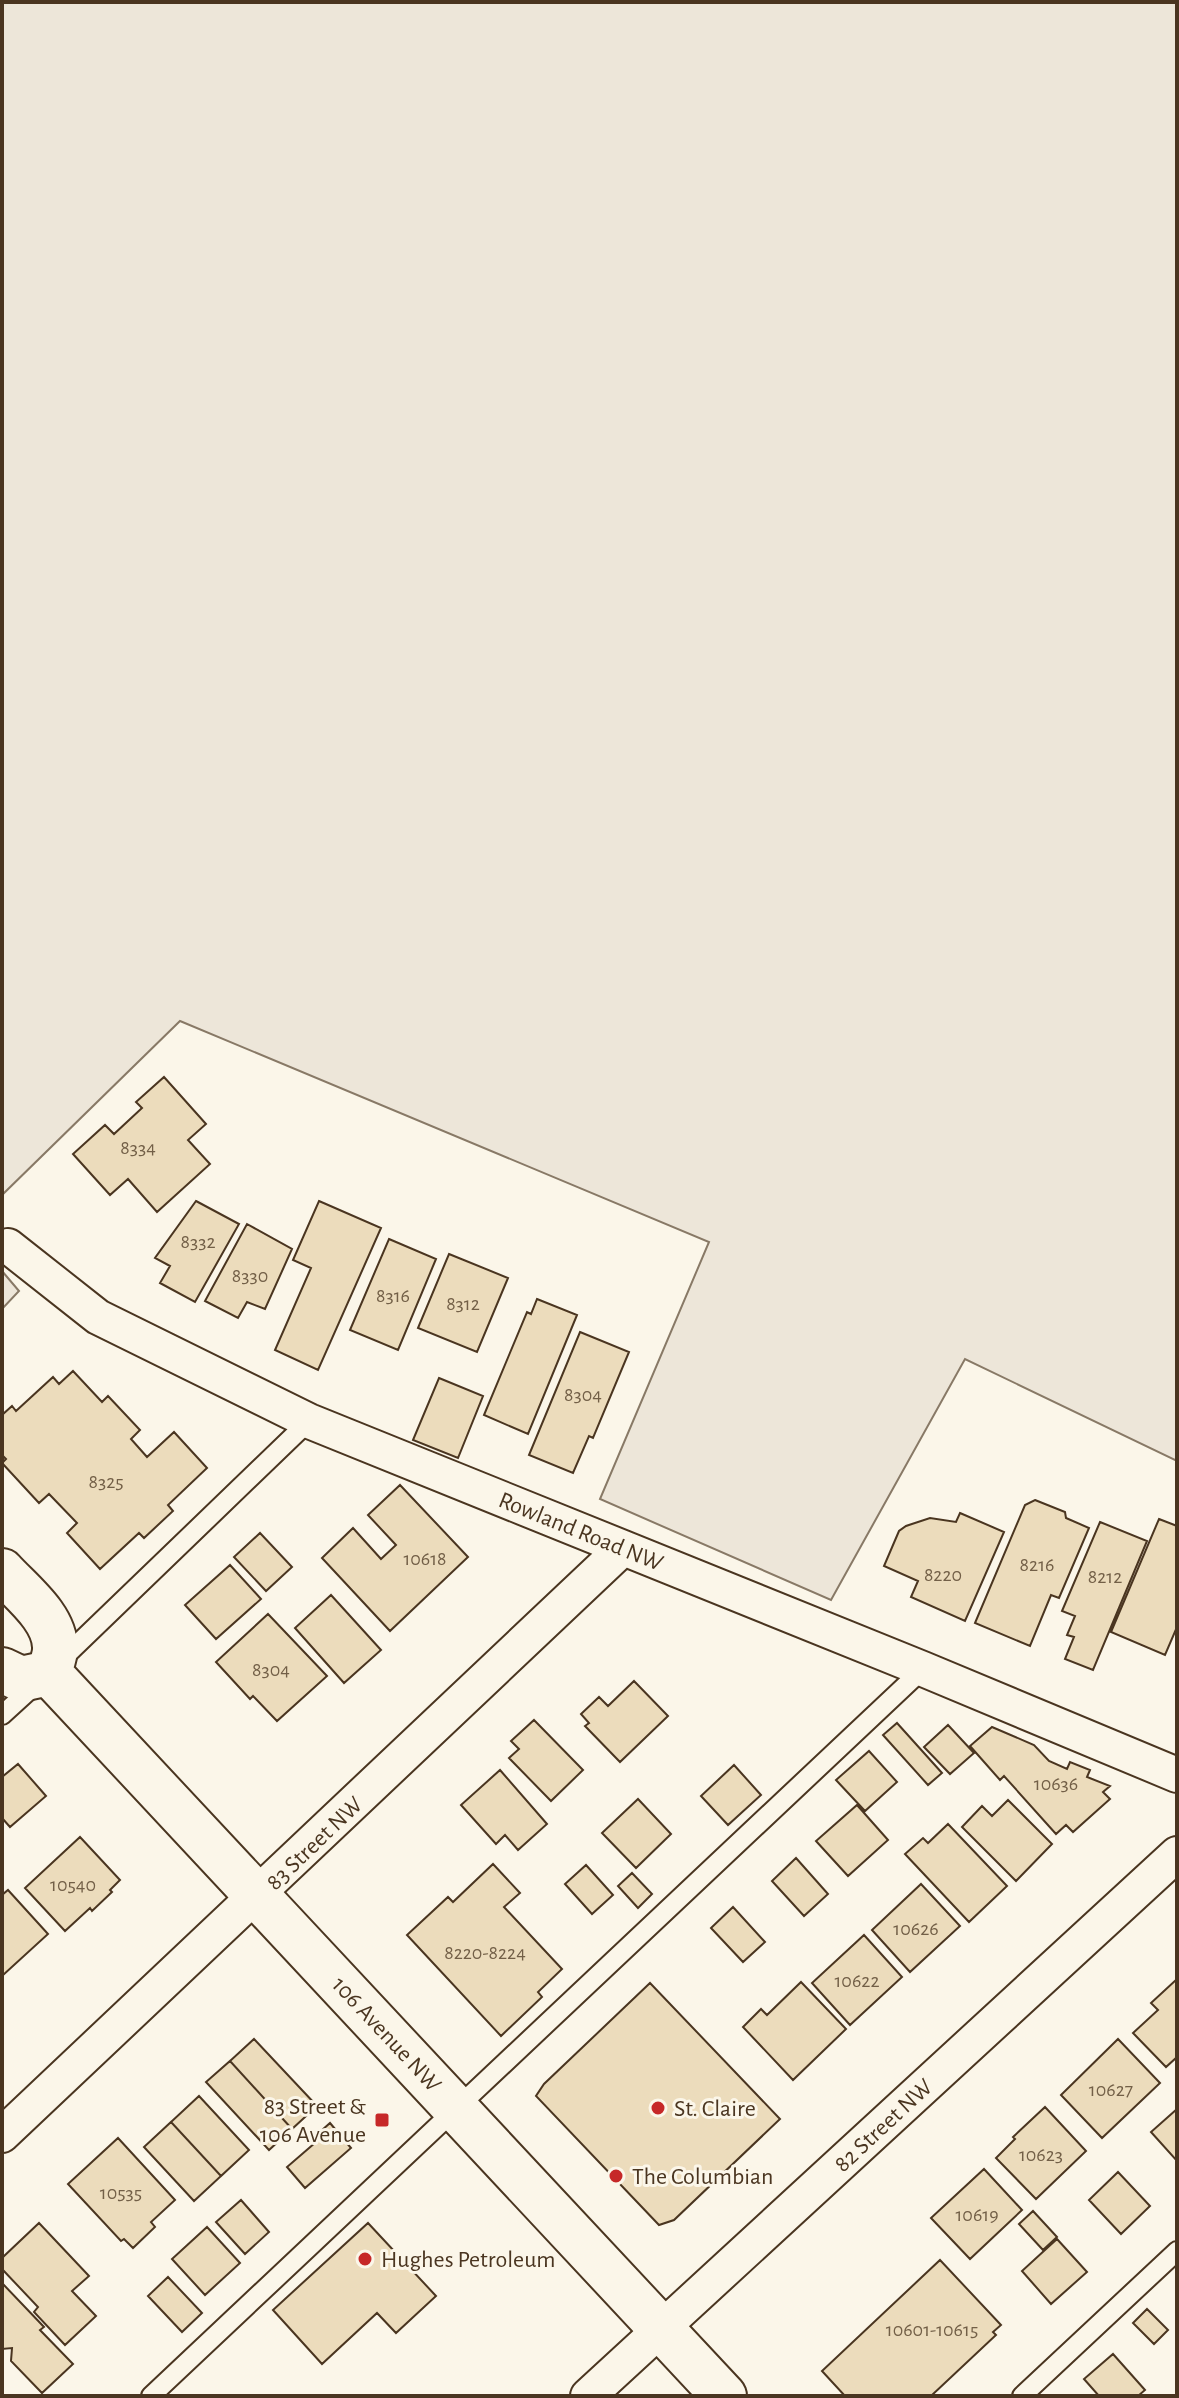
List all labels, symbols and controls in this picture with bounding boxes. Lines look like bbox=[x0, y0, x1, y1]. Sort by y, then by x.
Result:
house number: 8334 bbox=[120, 1138, 156, 1158]
house number: 8332 bbox=[180, 1232, 216, 1252]
house number: 8330 bbox=[232, 1266, 268, 1286]
house number: 8316 bbox=[376, 1286, 410, 1306]
house number: 8312 bbox=[446, 1294, 480, 1314]
house number: 8304 bbox=[564, 1385, 602, 1405]
house number: 8325 bbox=[88, 1472, 124, 1492]
street label: Rowland Road NW bbox=[495, 1488, 667, 1576]
house number: 10618 bbox=[403, 1549, 447, 1569]
house number: 8216 bbox=[1020, 1555, 1054, 1575]
house number: 8220 bbox=[924, 1565, 962, 1585]
house number: 8212 bbox=[1088, 1567, 1122, 1587]
house number: 8304 bbox=[252, 1660, 290, 1680]
house number: 10636 bbox=[1034, 1774, 1078, 1794]
street label: 83 Street NW bbox=[262, 1792, 368, 1895]
house number: 10540 bbox=[50, 1875, 96, 1895]
house number: 10626 bbox=[893, 1919, 939, 1939]
house number: 8220-8224 bbox=[444, 1943, 526, 1963]
house number: 10622 bbox=[834, 1971, 880, 1991]
street label: 106 Avenue NW bbox=[327, 1973, 446, 2097]
street label: 82 Street NW bbox=[830, 2074, 938, 2177]
house number: 10627 bbox=[1089, 2080, 1133, 2100]
place label: 83 Street & 106 Avenue bbox=[260, 2095, 366, 2147]
place label: St. Claire bbox=[674, 2097, 756, 2121]
marker: St. Claire bbox=[649, 2099, 667, 2117]
marker: 83 Street & 106 Avenue bbox=[373, 2111, 391, 2129]
house number: 10623 bbox=[1019, 2145, 1063, 2165]
place label: The Columbian bbox=[632, 2165, 773, 2189]
marker: The Columbian bbox=[607, 2167, 625, 2185]
house number: 10535 bbox=[100, 2183, 142, 2203]
house number: 10619 bbox=[955, 2205, 999, 2225]
place label: Hughes Petroleum bbox=[381, 2248, 555, 2272]
marker: Hughes Petroleum bbox=[356, 2250, 374, 2268]
house number: 10601-10615 bbox=[886, 2320, 978, 2340]

